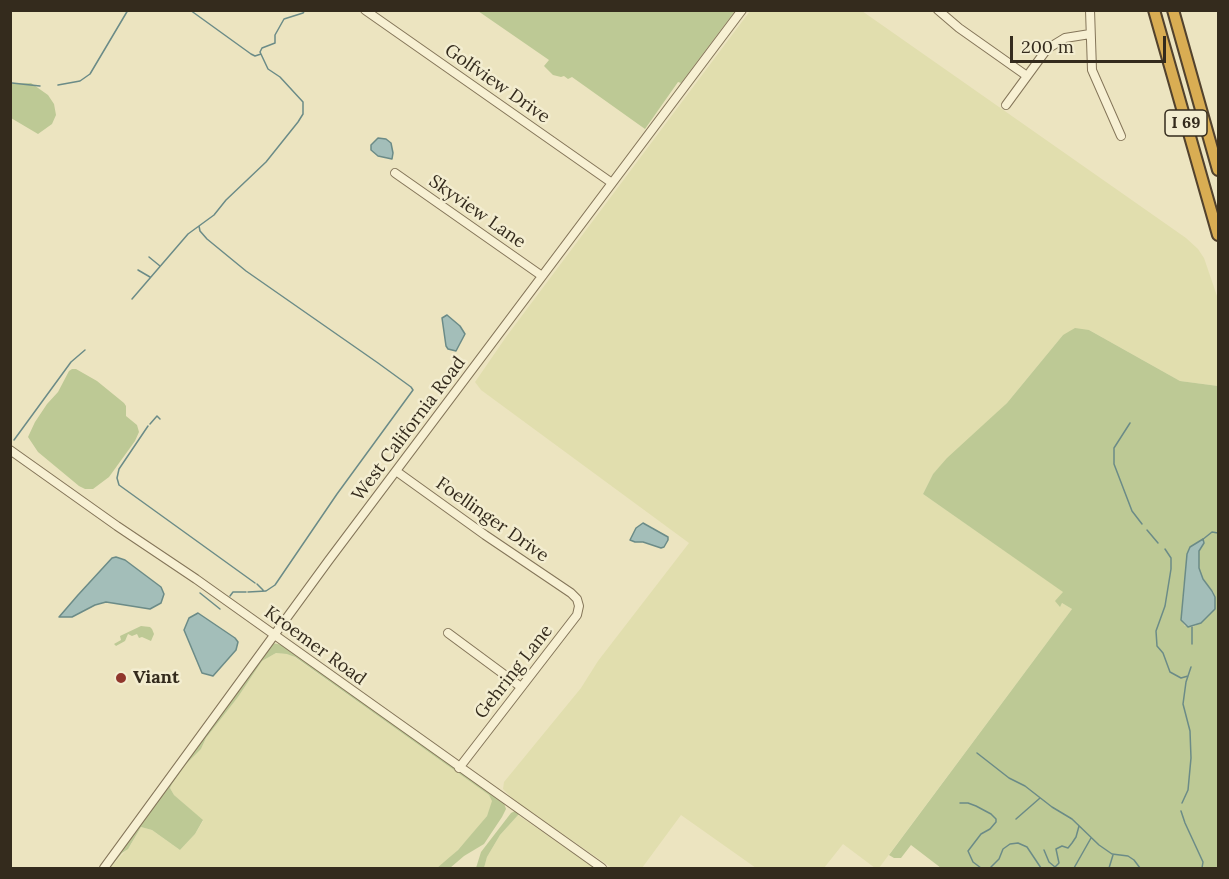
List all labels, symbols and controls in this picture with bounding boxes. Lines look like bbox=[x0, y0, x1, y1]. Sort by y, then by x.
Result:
scale bar bbox=[1013, 24, 1169, 62]
text: 200 m bbox=[1021, 35, 1074, 58]
street label: Golfview Drive bbox=[440, 40, 554, 128]
road number: I 69 bbox=[1165, 110, 1207, 136]
street label: Skyview Lane bbox=[424, 171, 530, 253]
street label: West California Road bbox=[348, 353, 470, 505]
street label: Foellinger Drive bbox=[431, 473, 553, 567]
street label: Kroemer Road bbox=[260, 602, 370, 690]
street label: Gehring Lane bbox=[471, 621, 557, 723]
place label: Viant bbox=[133, 667, 179, 689]
marker: Viant bbox=[114, 671, 128, 685]

